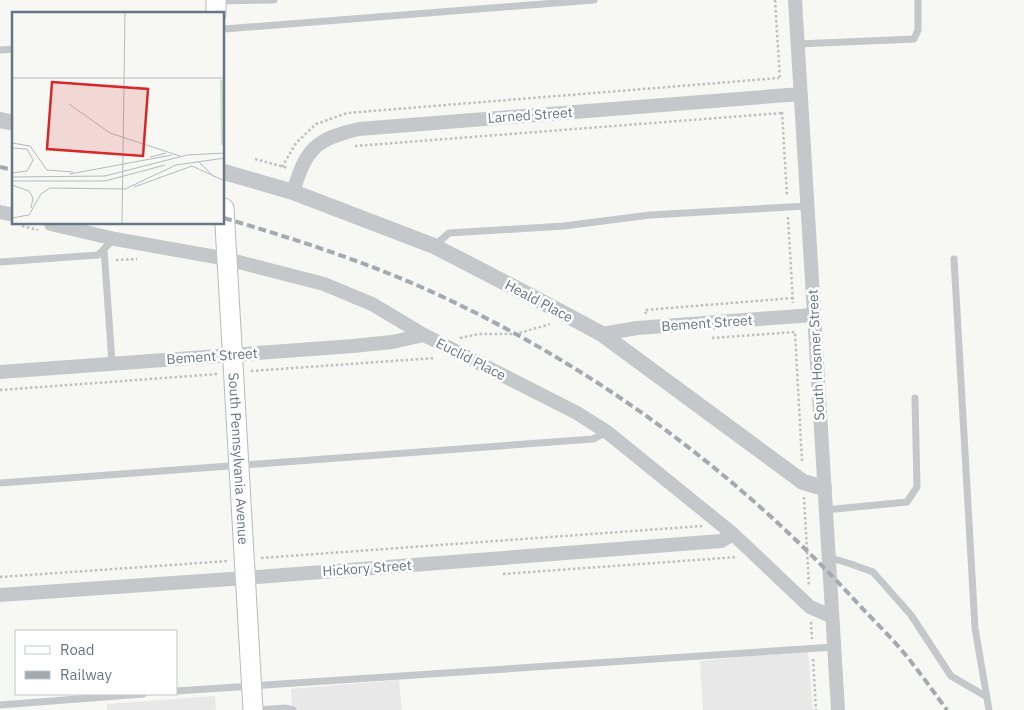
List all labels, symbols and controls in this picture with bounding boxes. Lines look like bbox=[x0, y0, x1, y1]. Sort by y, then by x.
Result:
inset map bbox=[12, 12, 225, 225]
street label: Larned Street bbox=[487, 103, 573, 127]
street label: Heald Place bbox=[502, 276, 576, 327]
street label: South Hosmer Street bbox=[804, 289, 828, 421]
street label: Bement Street bbox=[661, 311, 753, 335]
street label: Euclid Place bbox=[433, 334, 509, 384]
street label: Bement Street bbox=[166, 344, 258, 368]
street label: South Pennsylvania Avenue bbox=[225, 372, 252, 545]
street label: Hickory Street bbox=[322, 556, 412, 580]
legend bbox=[15, 630, 178, 695]
text: Road bbox=[60, 640, 95, 659]
text: Railway bbox=[60, 665, 113, 684]

